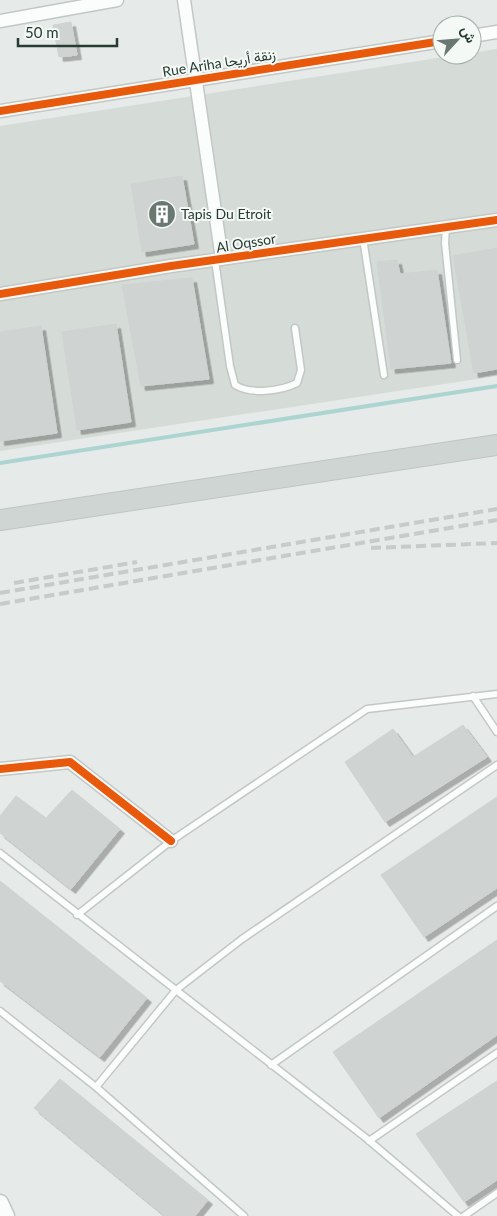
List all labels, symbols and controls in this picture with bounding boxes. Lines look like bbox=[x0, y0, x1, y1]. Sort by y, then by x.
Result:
scale bar bbox=[18, 15, 116, 47]
north arrow bbox=[432, 15, 482, 65]
text: 50 m bbox=[25, 23, 59, 41]
text: ش bbox=[457, 23, 481, 46]
street label: Rue Ariha زنقة أريحا bbox=[161, 45, 277, 81]
building icon: Tapis Du Etroit bbox=[147, 199, 177, 229]
place label: Tapis Du Etroit bbox=[181, 205, 271, 222]
street label: Al Oqssor bbox=[215, 229, 277, 256]

